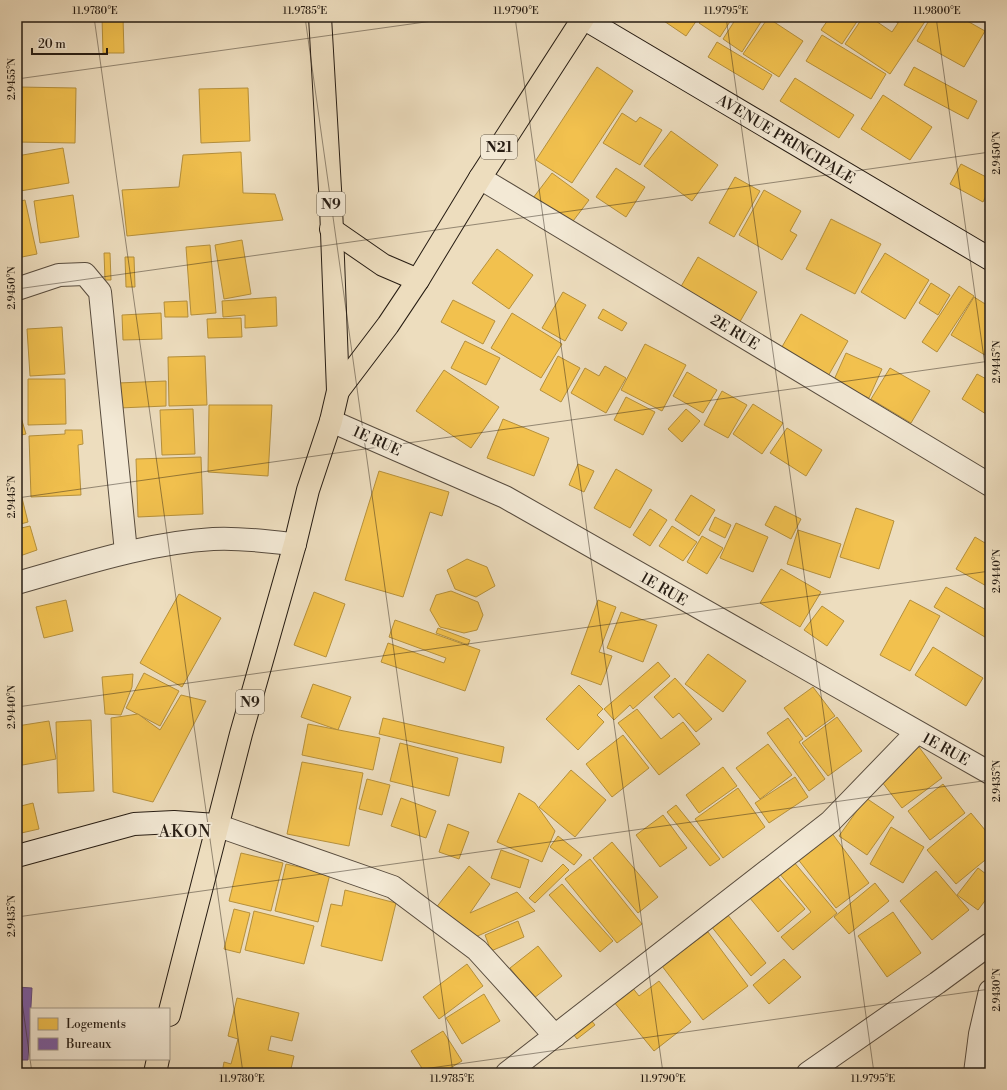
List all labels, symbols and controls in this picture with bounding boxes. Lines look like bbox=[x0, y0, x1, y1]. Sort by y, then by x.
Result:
text: 11.9780°E bbox=[72, 5, 118, 17]
text: 11.9785°E bbox=[283, 5, 327, 17]
text: 11.9790°E bbox=[493, 5, 539, 17]
text: 11.9795°E bbox=[704, 5, 748, 17]
text: 11.9800°E bbox=[913, 5, 961, 17]
scale bar bbox=[32, 30, 107, 56]
text: 20 m bbox=[38, 37, 66, 52]
text: 2.9455°N bbox=[6, 57, 18, 100]
street label: AVENUE PRINCIPALE bbox=[712, 90, 858, 188]
text: 2.9450°N bbox=[991, 131, 1003, 175]
road number: N21 bbox=[481, 135, 517, 159]
road number: N9 bbox=[317, 192, 345, 216]
text: 2.9450°N bbox=[6, 266, 18, 310]
street label: 2E RUE bbox=[707, 311, 763, 354]
text: 2.9445°N bbox=[991, 340, 1003, 383]
street label: 1E RUE bbox=[349, 422, 404, 461]
text: 2.9445°N bbox=[6, 475, 18, 518]
text: 2.9440°N bbox=[991, 549, 1003, 593]
street label: 1E RUE bbox=[637, 568, 691, 611]
text: 2.9440°N bbox=[6, 685, 18, 729]
road number: N9 bbox=[236, 690, 264, 714]
street label: 1E RUE bbox=[919, 729, 973, 770]
text: 2.9435°N bbox=[991, 759, 1003, 802]
district label: AKON bbox=[157, 821, 212, 843]
text: 2.9435°N bbox=[6, 894, 18, 937]
text: 2.9430°N bbox=[991, 968, 1003, 1012]
legend bbox=[30, 1008, 170, 1060]
text: Logements bbox=[66, 1017, 126, 1032]
text: Bureaux bbox=[65, 1037, 112, 1052]
text: 11.9780°E bbox=[219, 1073, 265, 1085]
text: 11.9785°E bbox=[430, 1073, 474, 1085]
text: 11.9790°E bbox=[640, 1073, 686, 1085]
text: 11.9795°E bbox=[851, 1073, 895, 1085]

